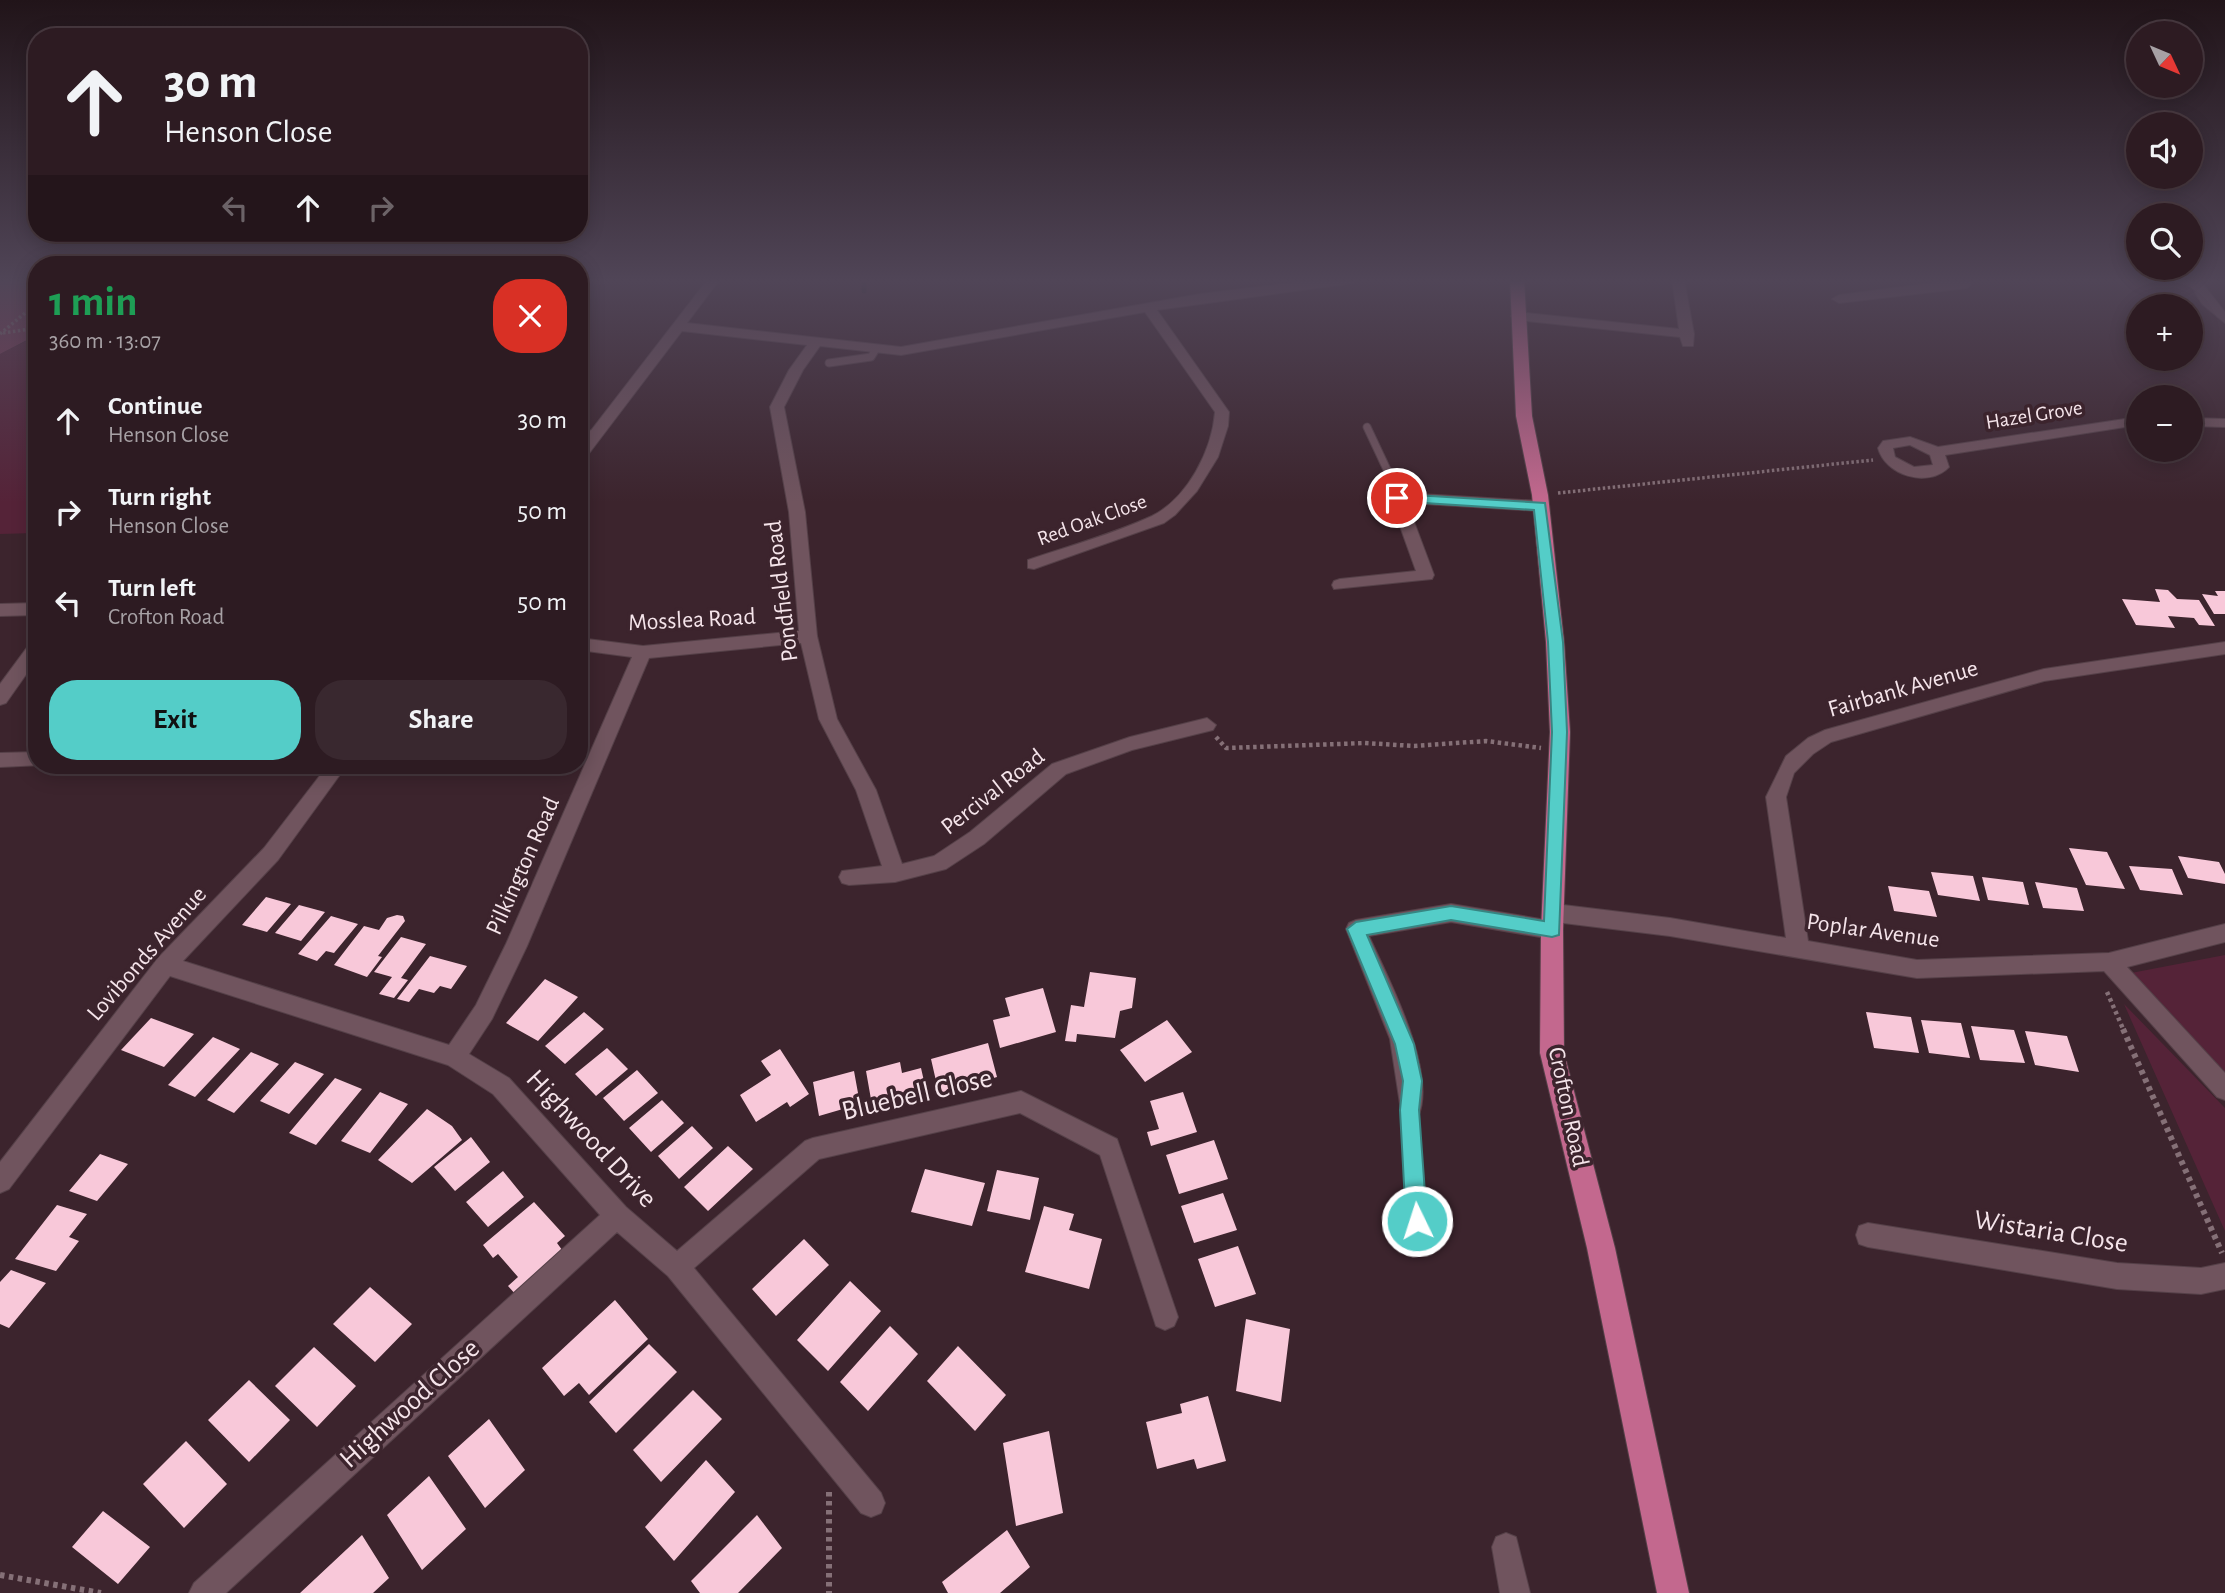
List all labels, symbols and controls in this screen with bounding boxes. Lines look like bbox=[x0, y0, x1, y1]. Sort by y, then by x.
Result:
north arrow bbox=[2126, 21, 2203, 98]
map controls bbox=[2126, 21, 2203, 462]
icon: ahead bbox=[49, 56, 140, 147]
text: 30 m bbox=[164, 58, 258, 107]
button: sound bbox=[2126, 112, 2203, 189]
text: Henson Close bbox=[164, 116, 332, 148]
icon: left bbox=[216, 189, 254, 227]
icon: ahead bbox=[289, 189, 327, 227]
icon: right bbox=[362, 189, 400, 227]
button: search bbox=[2126, 203, 2203, 280]
button: close bbox=[493, 279, 567, 353]
text: 1 min bbox=[49, 281, 138, 323]
button: + bbox=[2126, 294, 2203, 371]
text: 360 m · 13:07 bbox=[49, 330, 161, 353]
button: − bbox=[2126, 385, 2203, 462]
text: Continue bbox=[108, 393, 203, 419]
street label: Hazel Grove bbox=[1984, 397, 2084, 433]
icon: ahead bbox=[49, 402, 87, 440]
text: 30 m bbox=[517, 407, 567, 433]
text: Henson Close bbox=[108, 424, 229, 447]
pin bbox=[1367, 468, 1427, 528]
icon: arrive bbox=[1378, 479, 1416, 517]
text: Turn right bbox=[108, 484, 211, 510]
street label: Red Oak Close bbox=[1034, 490, 1150, 550]
icon: right bbox=[49, 493, 87, 531]
text: 50 m bbox=[517, 498, 567, 524]
text: Henson Close bbox=[108, 515, 229, 538]
street label: Pondfield Road bbox=[761, 519, 803, 663]
text: Turn left bbox=[108, 575, 196, 601]
icon: left bbox=[49, 584, 87, 622]
text: 50 m bbox=[517, 589, 567, 615]
street label: Mosslea Road bbox=[628, 605, 756, 635]
text: Crofton Road bbox=[108, 606, 224, 629]
street label: Fairbank Avenue bbox=[1825, 656, 1981, 722]
button: Exit bbox=[49, 680, 301, 760]
button: Share bbox=[315, 680, 567, 760]
street label: Percival Road bbox=[937, 744, 1049, 840]
street label: Pilkington Road bbox=[482, 794, 564, 938]
street label: Lovibonds Avenue bbox=[83, 883, 211, 1025]
street label: Poplar Avenue bbox=[1805, 910, 1941, 952]
street label: Crofton Road bbox=[1544, 1045, 1592, 1169]
street label: Bluebell Close bbox=[839, 1064, 995, 1126]
street label: Highwood Drive bbox=[520, 1065, 662, 1213]
position arrow bbox=[1380, 1184, 1454, 1258]
street label: Wistaria Close bbox=[1972, 1206, 2130, 1258]
street label: Highwood Close bbox=[335, 1334, 485, 1474]

